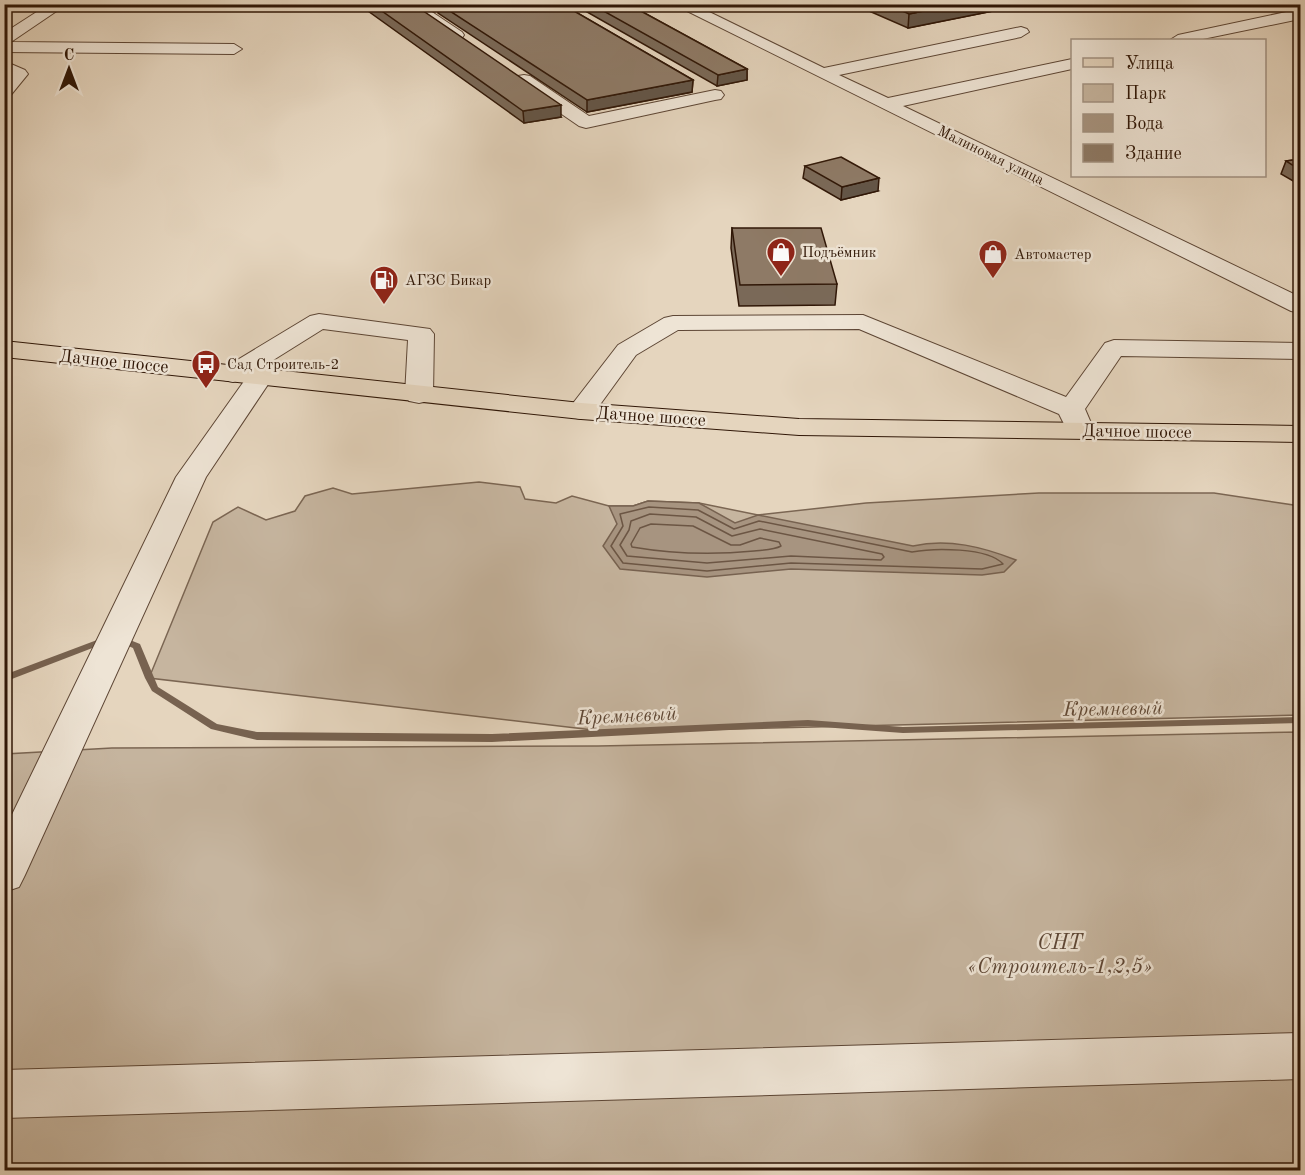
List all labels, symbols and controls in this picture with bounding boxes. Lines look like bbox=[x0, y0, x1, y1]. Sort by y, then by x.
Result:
north arrow bbox=[39, 39, 99, 99]
legend bbox=[1071, 39, 1266, 177]
text: С bbox=[64, 48, 74, 64]
text: Улица bbox=[1125, 55, 1174, 73]
text: Парк bbox=[1125, 85, 1166, 103]
text: Вода bbox=[1125, 115, 1164, 133]
street label: Малиновая улица bbox=[935, 124, 1046, 189]
text: Здание bbox=[1125, 145, 1182, 163]
shop icon: Подъёмник bbox=[765, 236, 797, 278]
shop icon: Автомастер bbox=[977, 238, 1009, 280]
place label: Подъёмник bbox=[802, 246, 877, 261]
place label: Автомастер bbox=[1014, 248, 1092, 263]
fuel station icon: АГЗС Бикар bbox=[368, 264, 400, 306]
place label: АГЗС Бикар bbox=[405, 274, 491, 289]
street label: Дачное шоссе bbox=[58, 347, 170, 377]
bus stop icon: Сад Строитель-2 bbox=[190, 348, 222, 390]
place label: Сад Строитель-2 bbox=[227, 358, 339, 373]
street label: Дачное шоссе bbox=[595, 404, 706, 430]
street label: Дачное шоссе bbox=[1082, 422, 1192, 442]
water label: Кремневый bbox=[1062, 699, 1163, 721]
water label: Кремневый bbox=[576, 704, 677, 730]
park label: СНТ «Строитель-1,2,5» bbox=[968, 933, 1152, 978]

